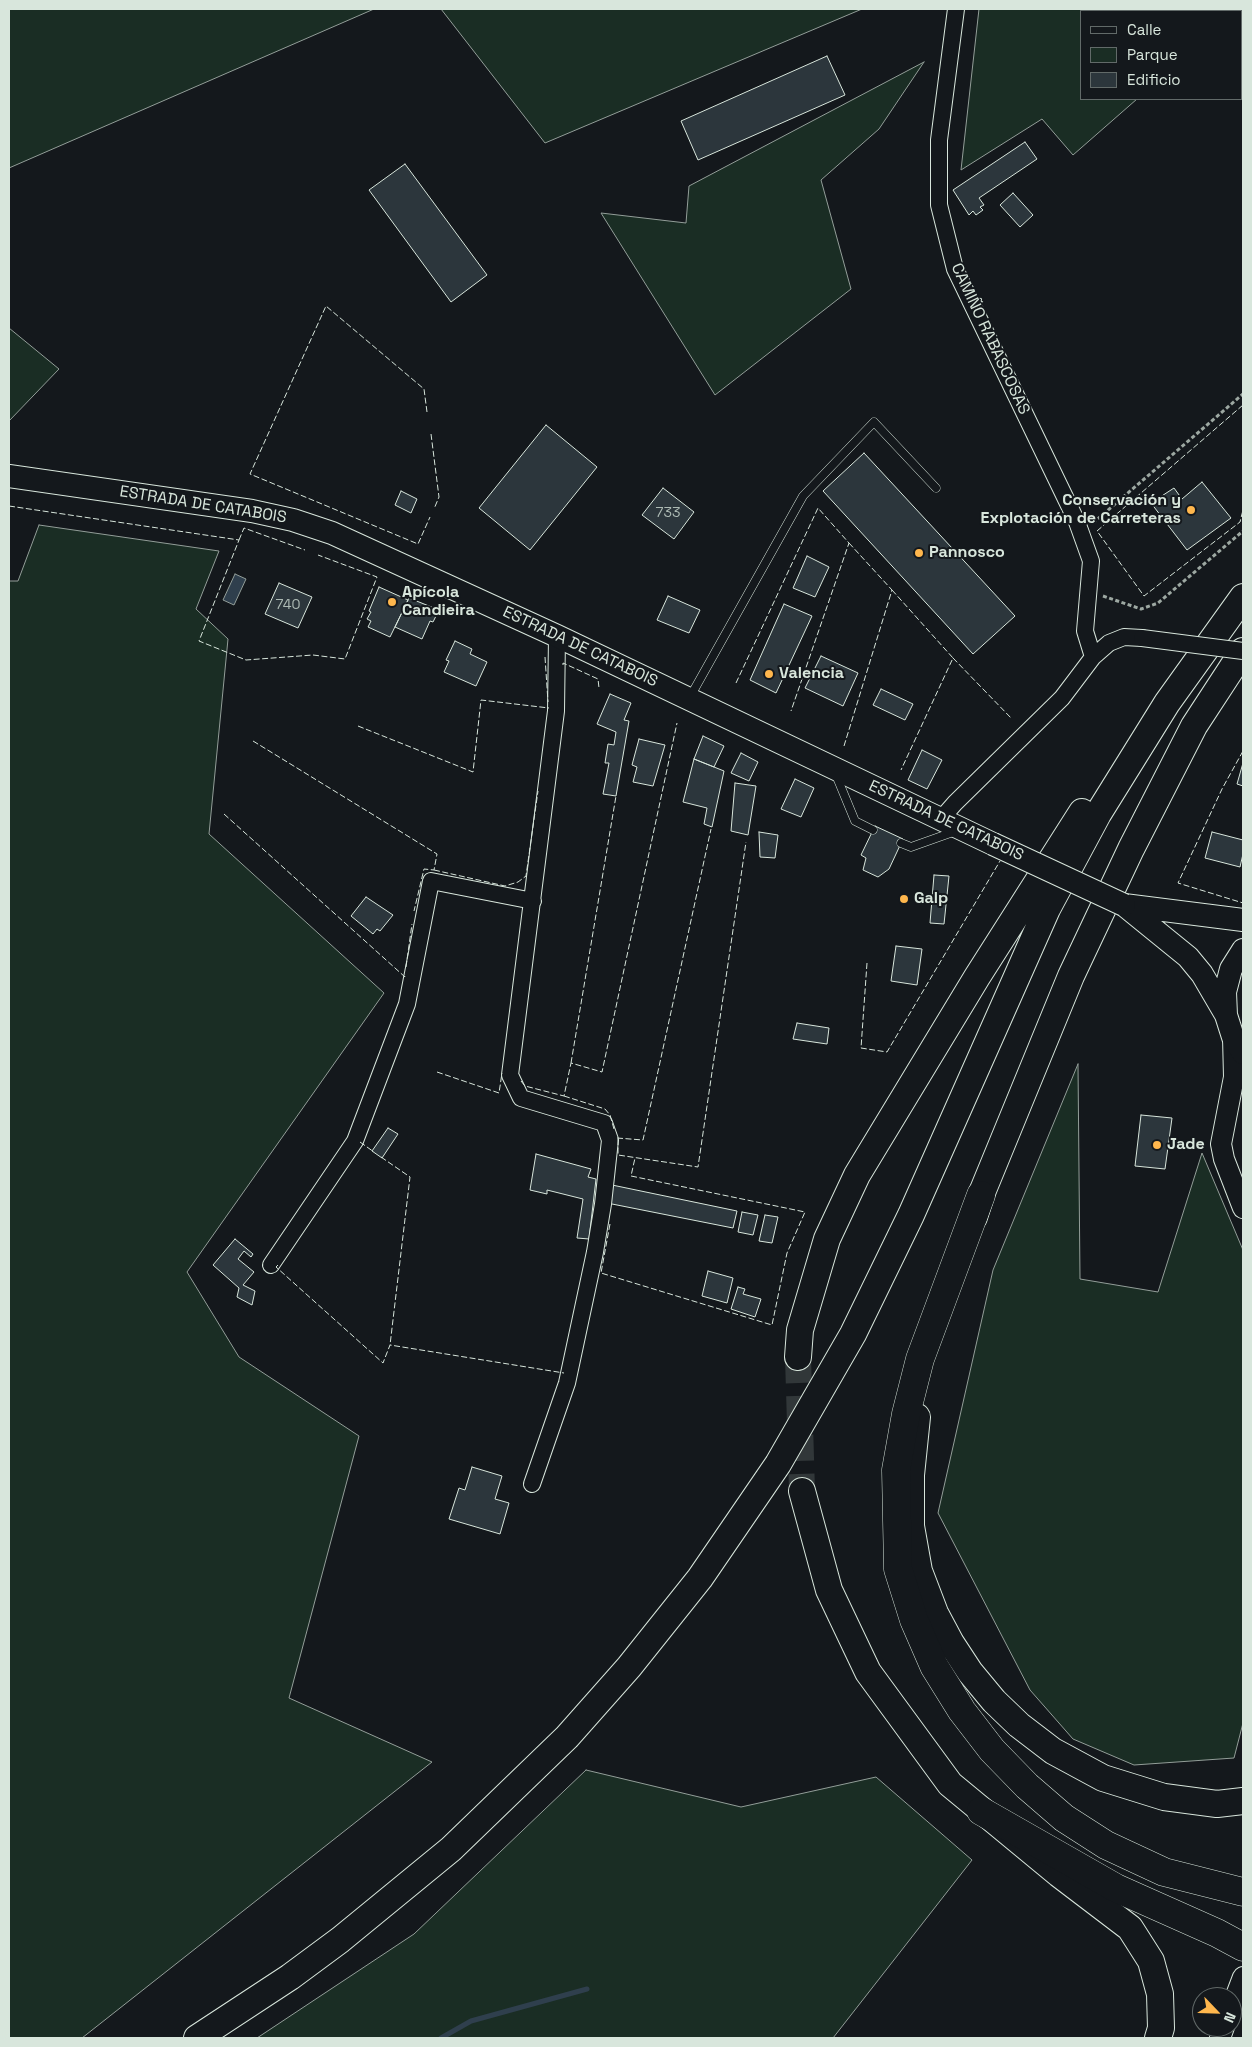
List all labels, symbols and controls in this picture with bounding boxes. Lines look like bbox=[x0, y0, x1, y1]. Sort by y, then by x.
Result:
legend bbox=[1080, 10, 1242, 100]
text: Calle bbox=[1127, 20, 1162, 39]
text: Parque bbox=[1127, 45, 1178, 64]
text: Edificio bbox=[1127, 70, 1181, 89]
street label: CAMIÑO RABASCOSAS bbox=[947, 260, 1033, 418]
street label: ESTRADA DE CATABOIS bbox=[118, 482, 288, 528]
place label: Conservación y Explotación de Carreteras bbox=[981, 491, 1181, 529]
marker: Conservación y Explotación de Carreteras bbox=[1185, 504, 1197, 516]
house number: 733 bbox=[656, 505, 680, 521]
place label: Pannosco bbox=[929, 543, 1005, 563]
marker: Pannosco bbox=[913, 547, 925, 559]
place label: Apícola Candieira bbox=[402, 583, 475, 621]
marker: Apícola Candieira bbox=[386, 596, 398, 608]
house number: 740 bbox=[276, 597, 300, 613]
street label: ESTRADA DE CATABOIS bbox=[500, 603, 660, 691]
place label: Valencia bbox=[779, 664, 844, 684]
marker: Valencia bbox=[763, 668, 775, 680]
street label: ESTRADA DE CATABOIS bbox=[866, 777, 1026, 865]
place label: Galp bbox=[914, 889, 948, 909]
marker: Galp bbox=[898, 893, 910, 905]
place label: Jade bbox=[1167, 1135, 1205, 1155]
marker: Jade bbox=[1151, 1139, 1163, 1151]
north arrow bbox=[1192, 1987, 1242, 2037]
text: N bbox=[1220, 2010, 1240, 2026]

